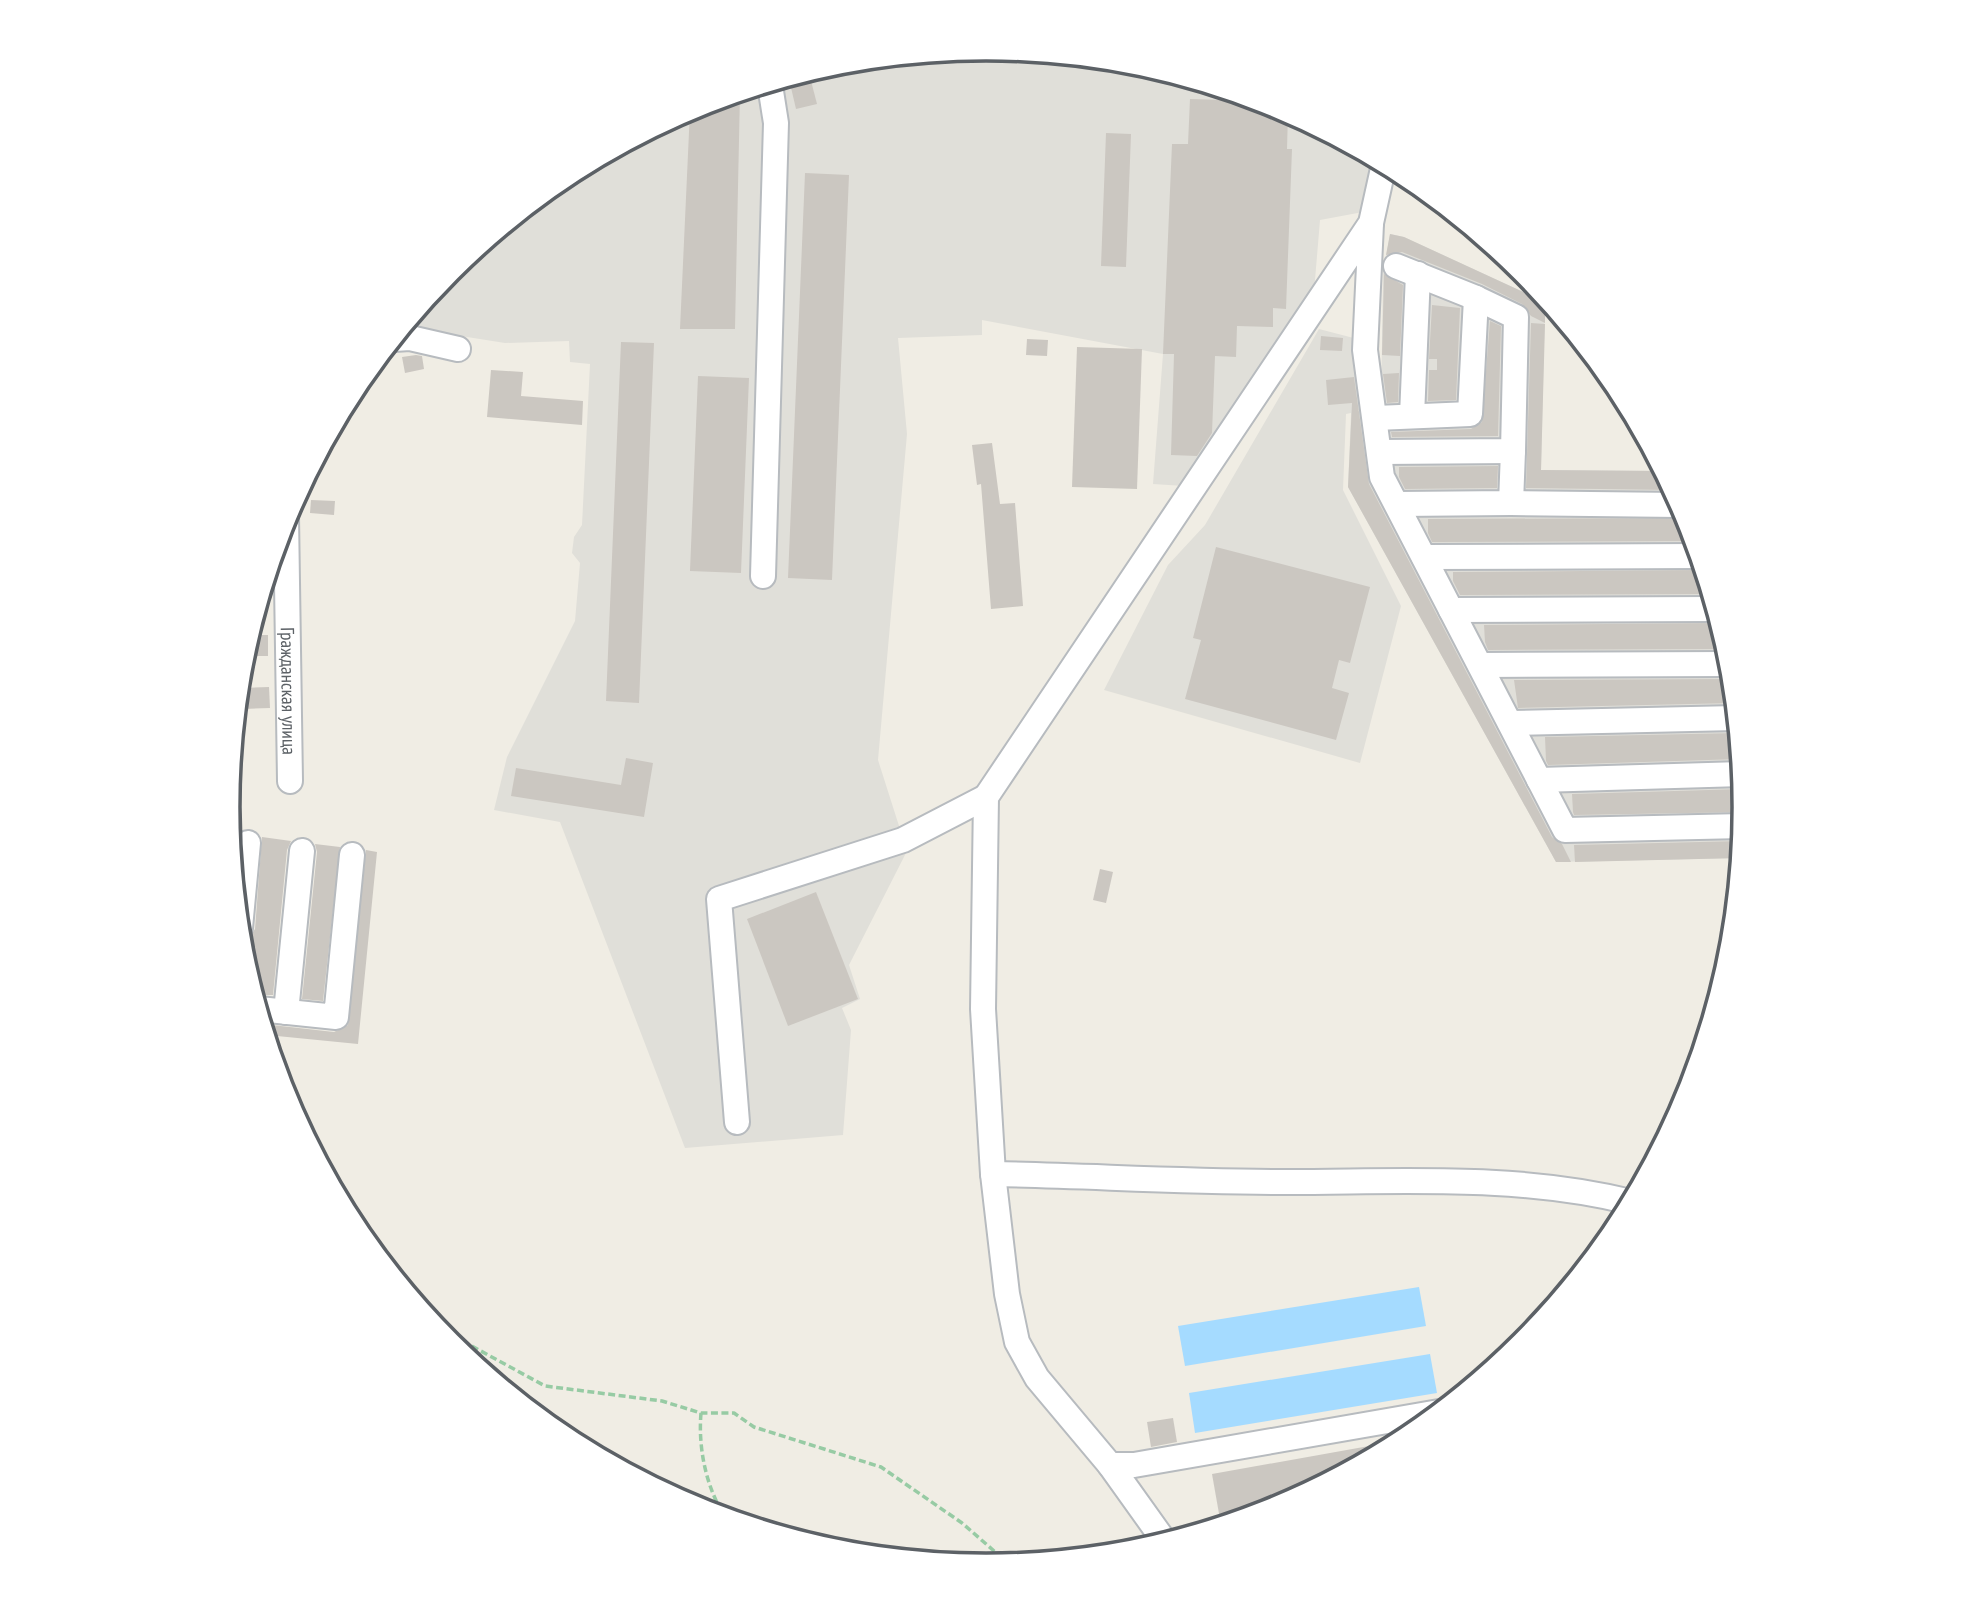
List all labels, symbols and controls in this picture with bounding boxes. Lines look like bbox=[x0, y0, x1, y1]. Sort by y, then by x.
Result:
street label: Гражданская улица bbox=[276, 627, 302, 755]

